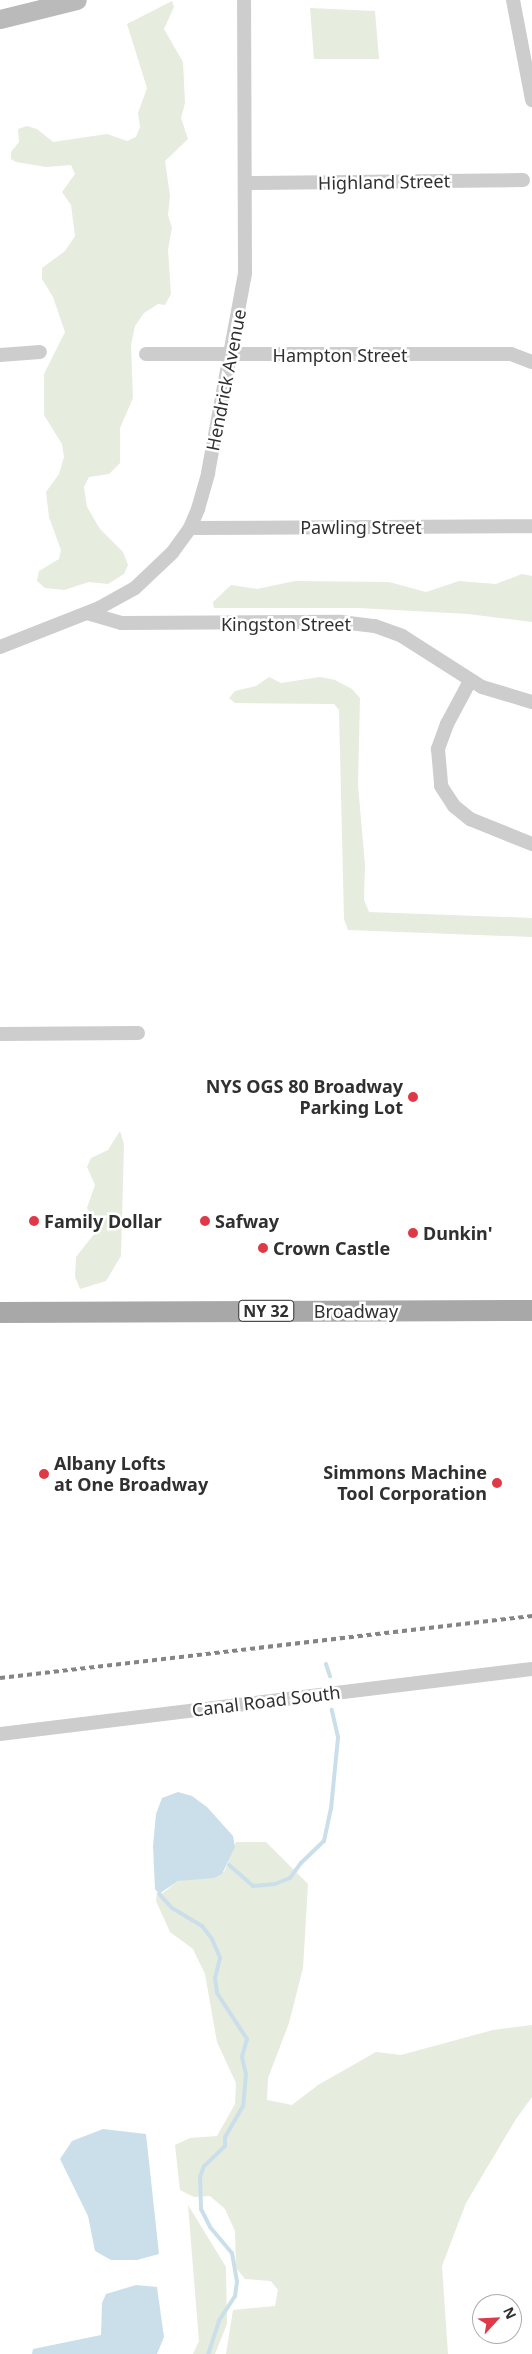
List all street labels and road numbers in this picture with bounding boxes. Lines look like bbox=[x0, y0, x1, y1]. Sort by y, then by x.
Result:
street label: Highland Street bbox=[318, 170, 450, 194]
street label: Hendrick Avenue bbox=[202, 307, 250, 453]
street label: Hampton Street bbox=[273, 344, 407, 366]
street label: Pawling Street bbox=[300, 516, 422, 538]
street label: Kingston Street bbox=[221, 613, 351, 635]
road number: NY 32 bbox=[237, 1298, 295, 1324]
street label: Broadway bbox=[314, 1300, 398, 1322]
street label: Canal Road South bbox=[191, 1681, 341, 1721]

